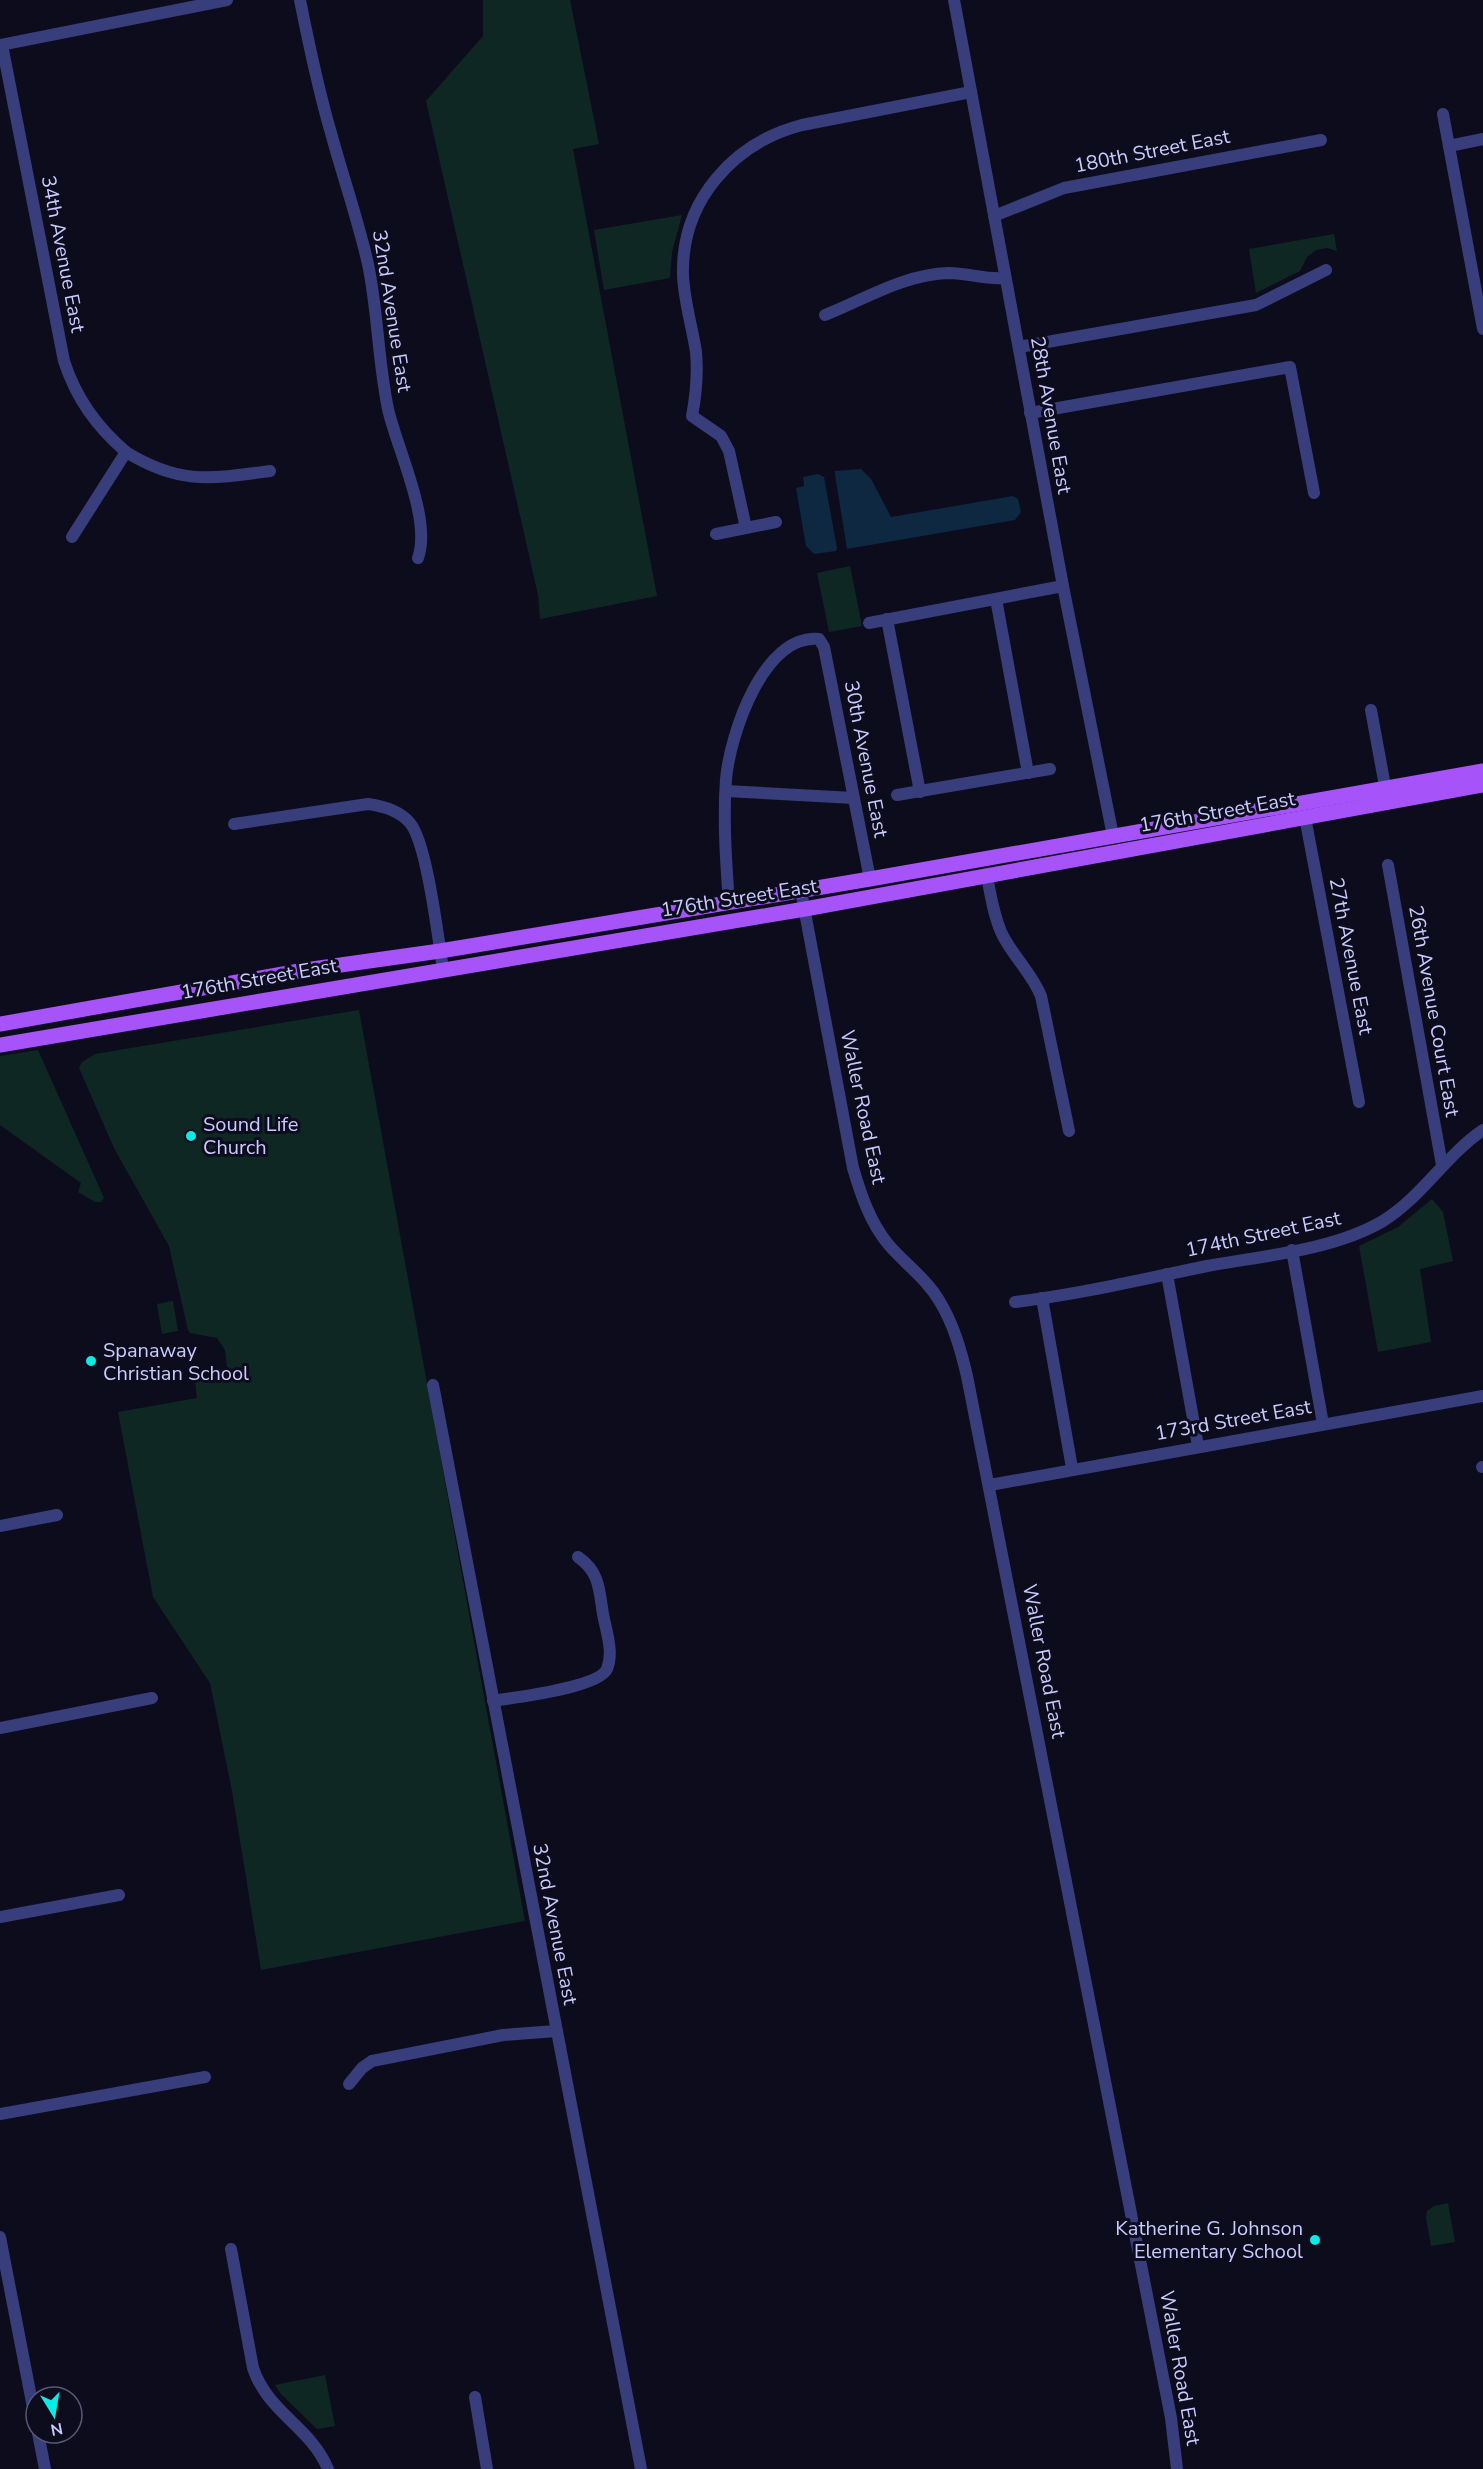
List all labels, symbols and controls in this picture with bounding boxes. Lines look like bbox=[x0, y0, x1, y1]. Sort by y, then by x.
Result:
street label: 180th Street East bbox=[1072, 123, 1233, 179]
street label: 34th Avenue East bbox=[35, 173, 92, 336]
street label: 32nd Avenue East bbox=[366, 228, 418, 395]
street label: 28th Avenue East bbox=[1024, 334, 1078, 497]
street label: 30th Avenue East bbox=[838, 678, 895, 841]
street label: 176th Street East bbox=[1137, 785, 1298, 839]
street label: 176th Street East bbox=[659, 872, 820, 924]
street label: 27th Avenue East bbox=[1323, 875, 1380, 1038]
street label: 26th Avenue Court East bbox=[1402, 903, 1466, 1120]
street label: 176th Street East bbox=[179, 952, 340, 1006]
street label: Waller Road East bbox=[834, 1028, 893, 1187]
place label: Sound Life Church bbox=[203, 1111, 298, 1161]
marker: Sound Life Church bbox=[184, 1129, 198, 1143]
street label: 174th Street East bbox=[1183, 1204, 1344, 1264]
place label: Spanaway Christian School bbox=[103, 1337, 249, 1387]
marker: Spanaway Christian School bbox=[84, 1354, 98, 1368]
street label: 173rd Street East bbox=[1153, 1393, 1314, 1447]
street label: Waller Road East bbox=[1016, 1582, 1072, 1741]
street label: 32nd Avenue East bbox=[526, 1841, 584, 2008]
place label: Katherine G. Johnson Elementary School bbox=[1115, 2215, 1303, 2265]
marker: Katherine G. Johnson Elementary School bbox=[1308, 2233, 1322, 2247]
street label: Waller Road East bbox=[1153, 2289, 1207, 2448]
north arrow bbox=[24, 2385, 84, 2445]
text: N bbox=[49, 2417, 65, 2441]

